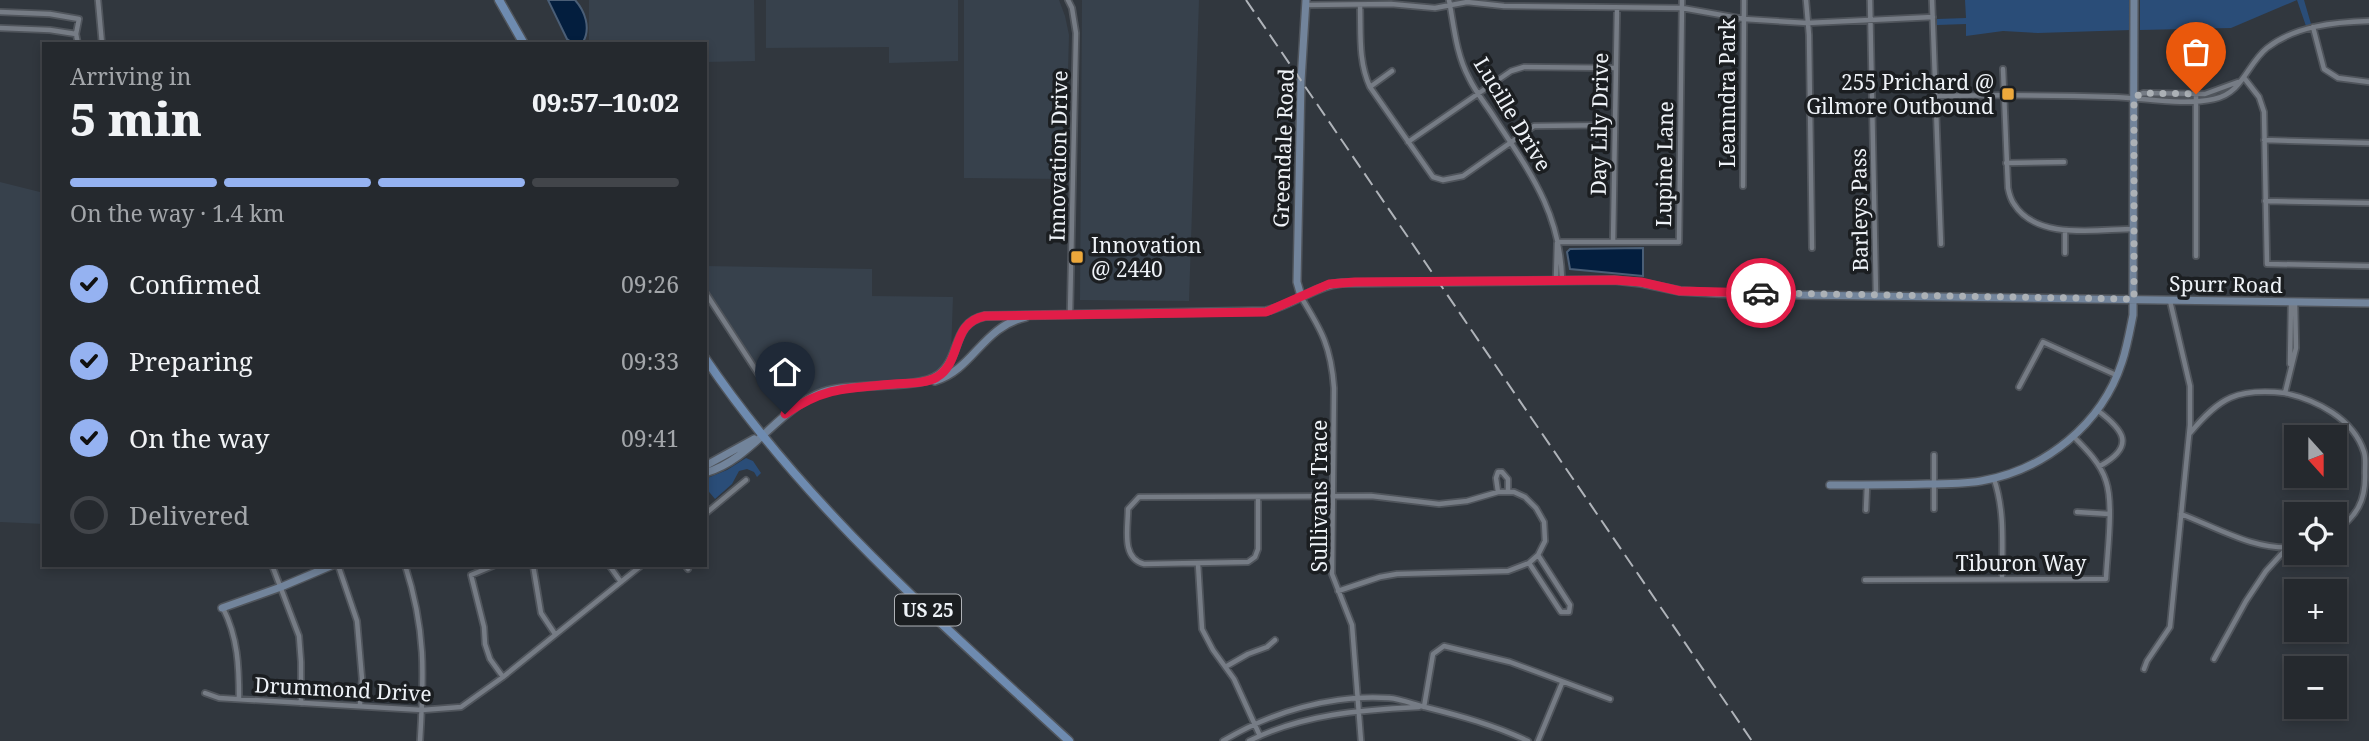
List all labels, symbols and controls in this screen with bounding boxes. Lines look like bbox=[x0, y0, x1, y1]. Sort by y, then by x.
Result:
street label: Leanndra Park bbox=[1713, 18, 1741, 168]
pin bbox=[2166, 22, 2226, 94]
icon: bag bbox=[2177, 33, 2215, 71]
street label: Lucille Drive bbox=[1468, 52, 1558, 176]
street label: Day Lily Drive bbox=[1584, 52, 1614, 196]
text: Arriving in bbox=[70, 60, 191, 92]
street label: Greendale Road bbox=[1266, 68, 1300, 228]
place label: 255 Prichard @ Gilmore Outbound bbox=[1806, 68, 1994, 120]
street label: Innovation Drive bbox=[1043, 70, 1073, 242]
text: 09:57–10:02 bbox=[532, 84, 679, 120]
marker: 255 Prichard @ Gilmore Outbound bbox=[2000, 86, 2016, 102]
text: 5 min bbox=[70, 87, 202, 149]
street label: Lupine Lane bbox=[1649, 101, 1679, 227]
street label: Barleys Pass bbox=[1844, 148, 1874, 272]
text: On the way · 1.4 km bbox=[70, 197, 285, 229]
place label: Innovation @ 2440 bbox=[1091, 231, 1202, 283]
marker: Innovation @ 2440 bbox=[1069, 249, 1085, 265]
courier bbox=[1726, 258, 1796, 328]
icon: check bbox=[70, 265, 108, 303]
text: Confirmed bbox=[129, 266, 261, 302]
text: 09:26 bbox=[621, 268, 679, 300]
street label: Spurr Road bbox=[2169, 269, 2283, 299]
icon: car bbox=[1742, 274, 1780, 312]
icon: check bbox=[70, 342, 108, 380]
pin bbox=[755, 342, 815, 414]
text: Preparing bbox=[129, 343, 253, 379]
text: 09:33 bbox=[621, 345, 679, 377]
icon: home bbox=[766, 353, 804, 391]
icon: check bbox=[70, 419, 108, 457]
text: On the way bbox=[129, 420, 269, 456]
street label: Sullivans Trace bbox=[1305, 420, 1333, 572]
text: 09:41 bbox=[621, 422, 679, 454]
north arrow bbox=[2284, 425, 2347, 488]
map controls bbox=[2284, 425, 2347, 719]
text: Delivered bbox=[129, 497, 249, 533]
button: locate bbox=[2284, 502, 2347, 565]
street label: Tiburon Way bbox=[1956, 549, 2086, 577]
button: + bbox=[2284, 579, 2347, 642]
road number: US 25 bbox=[895, 594, 961, 625]
button: − bbox=[2284, 656, 2347, 719]
street label: Drummond Drive bbox=[254, 670, 432, 708]

